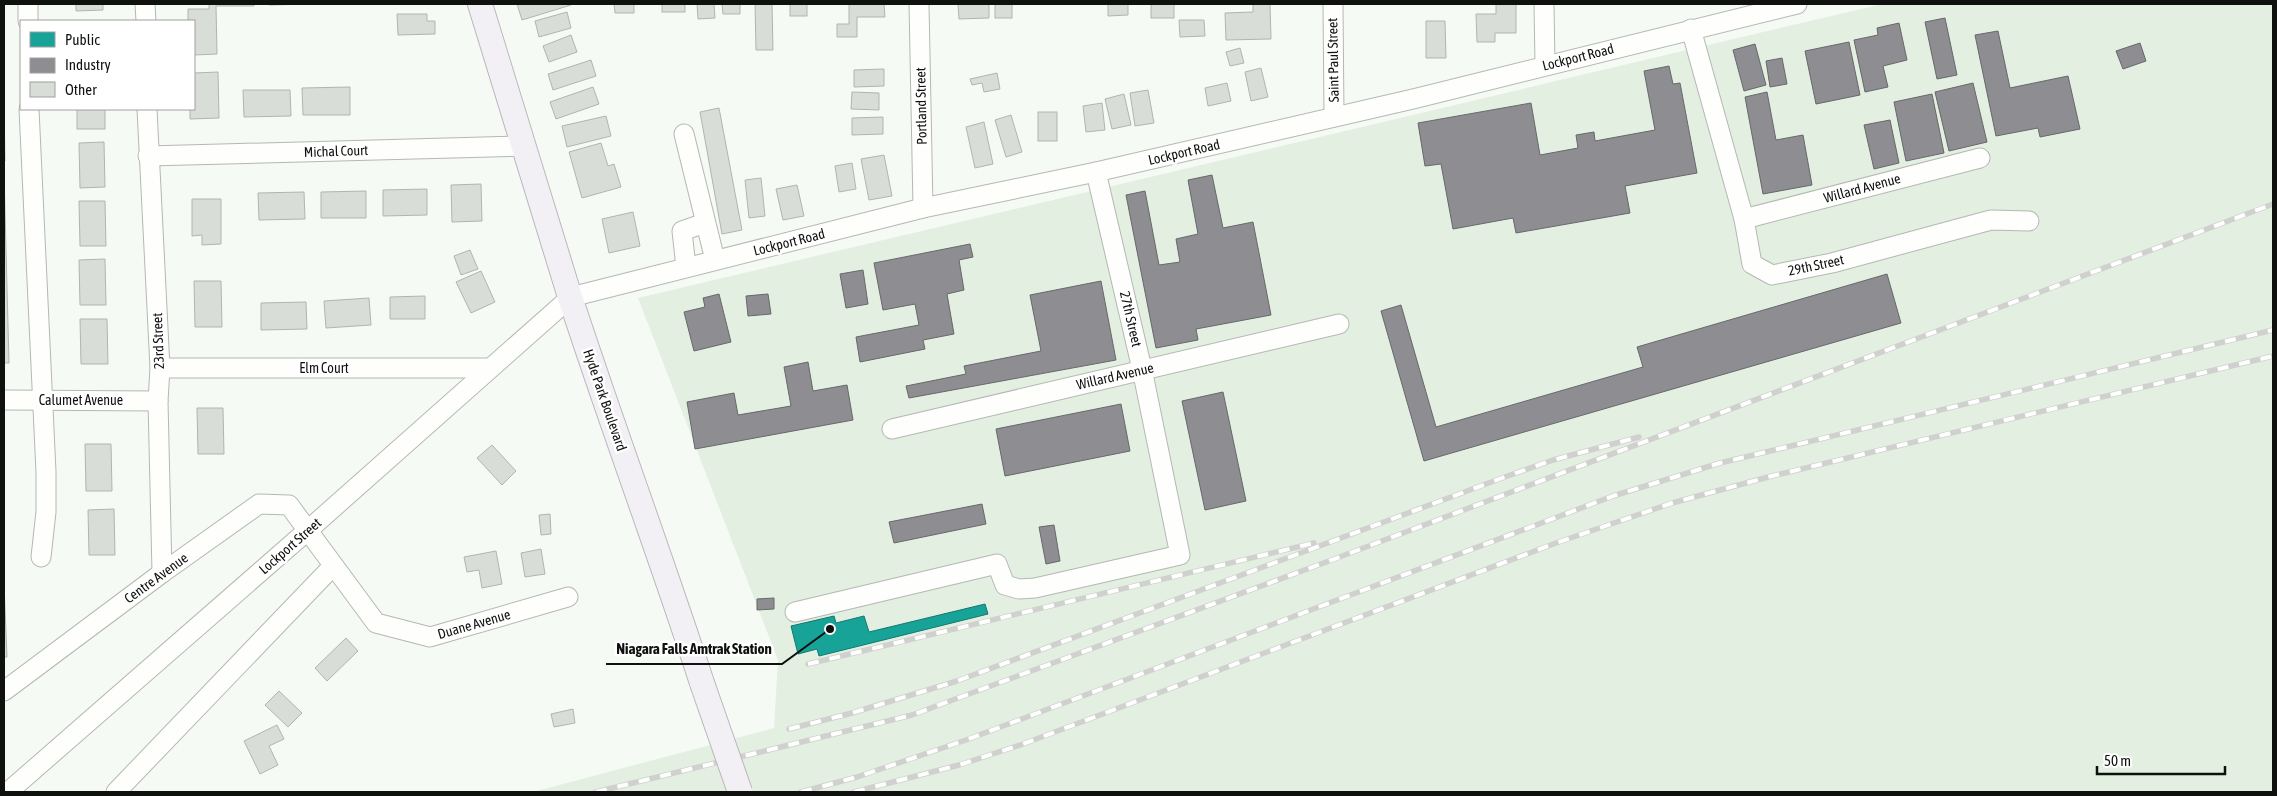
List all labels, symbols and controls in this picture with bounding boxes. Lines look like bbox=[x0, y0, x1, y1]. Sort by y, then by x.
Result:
street label: Saint Paul Street bbox=[1324, 18, 1342, 102]
legend bbox=[20, 20, 195, 110]
text: Public bbox=[65, 31, 100, 48]
street label: Lockport Road bbox=[1541, 40, 1615, 74]
text: Industry bbox=[65, 56, 111, 73]
street label: Portland Street bbox=[912, 67, 930, 145]
text: Other bbox=[65, 81, 97, 98]
street label: Lockport Road bbox=[1147, 136, 1221, 168]
street label: Michal Court bbox=[304, 142, 368, 160]
street label: Willard Avenue bbox=[1822, 170, 1902, 206]
street label: Lockport Road bbox=[752, 225, 826, 259]
street label: 29th Street bbox=[1787, 251, 1845, 279]
street label: 27th Street bbox=[1117, 290, 1145, 348]
street label: 23rd Street bbox=[149, 312, 167, 370]
street label: Hyde Park Boulevard bbox=[580, 347, 630, 453]
street label: Willard Avenue bbox=[1075, 359, 1155, 393]
street label: Elm Court bbox=[299, 360, 349, 376]
street label: Calumet Avenue bbox=[39, 392, 123, 408]
street label: Lockport Street bbox=[256, 515, 324, 577]
street label: Centre Avenue bbox=[121, 550, 191, 606]
street label: Duane Avenue bbox=[436, 606, 512, 642]
callout: Niagara Falls Amtrak Station bbox=[606, 634, 782, 664]
text: Niagara Falls Amtrak Station bbox=[616, 640, 772, 657]
scale bar bbox=[2097, 744, 2224, 776]
text: 50 m bbox=[2104, 752, 2131, 769]

